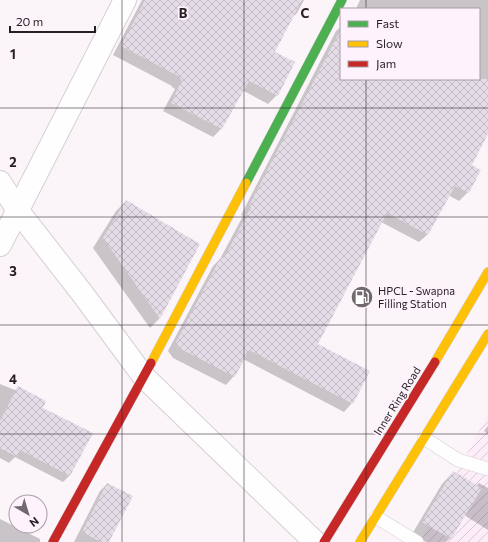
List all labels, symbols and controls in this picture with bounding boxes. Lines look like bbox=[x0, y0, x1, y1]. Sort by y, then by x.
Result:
text: B bbox=[179, 5, 188, 21]
text: C bbox=[301, 5, 310, 21]
scale bar bbox=[10, 8, 95, 34]
legend bbox=[340, 8, 480, 80]
text: 20 m bbox=[16, 14, 43, 28]
text: Fast bbox=[376, 16, 399, 30]
text: Slow bbox=[376, 36, 403, 50]
text: 1 bbox=[10, 46, 16, 62]
text: Jam bbox=[376, 56, 396, 71]
text: 2 bbox=[9, 154, 17, 170]
text: 3 bbox=[9, 263, 17, 279]
fuel station icon: HPCL - Swapna Filling Station bbox=[349, 284, 375, 310]
place label: HPCL - Swapna Filling Station bbox=[378, 284, 455, 310]
street label: Inner Ring Road bbox=[370, 364, 423, 437]
text: 4 bbox=[9, 371, 17, 387]
north arrow bbox=[8, 494, 48, 534]
text: N bbox=[27, 515, 42, 530]

